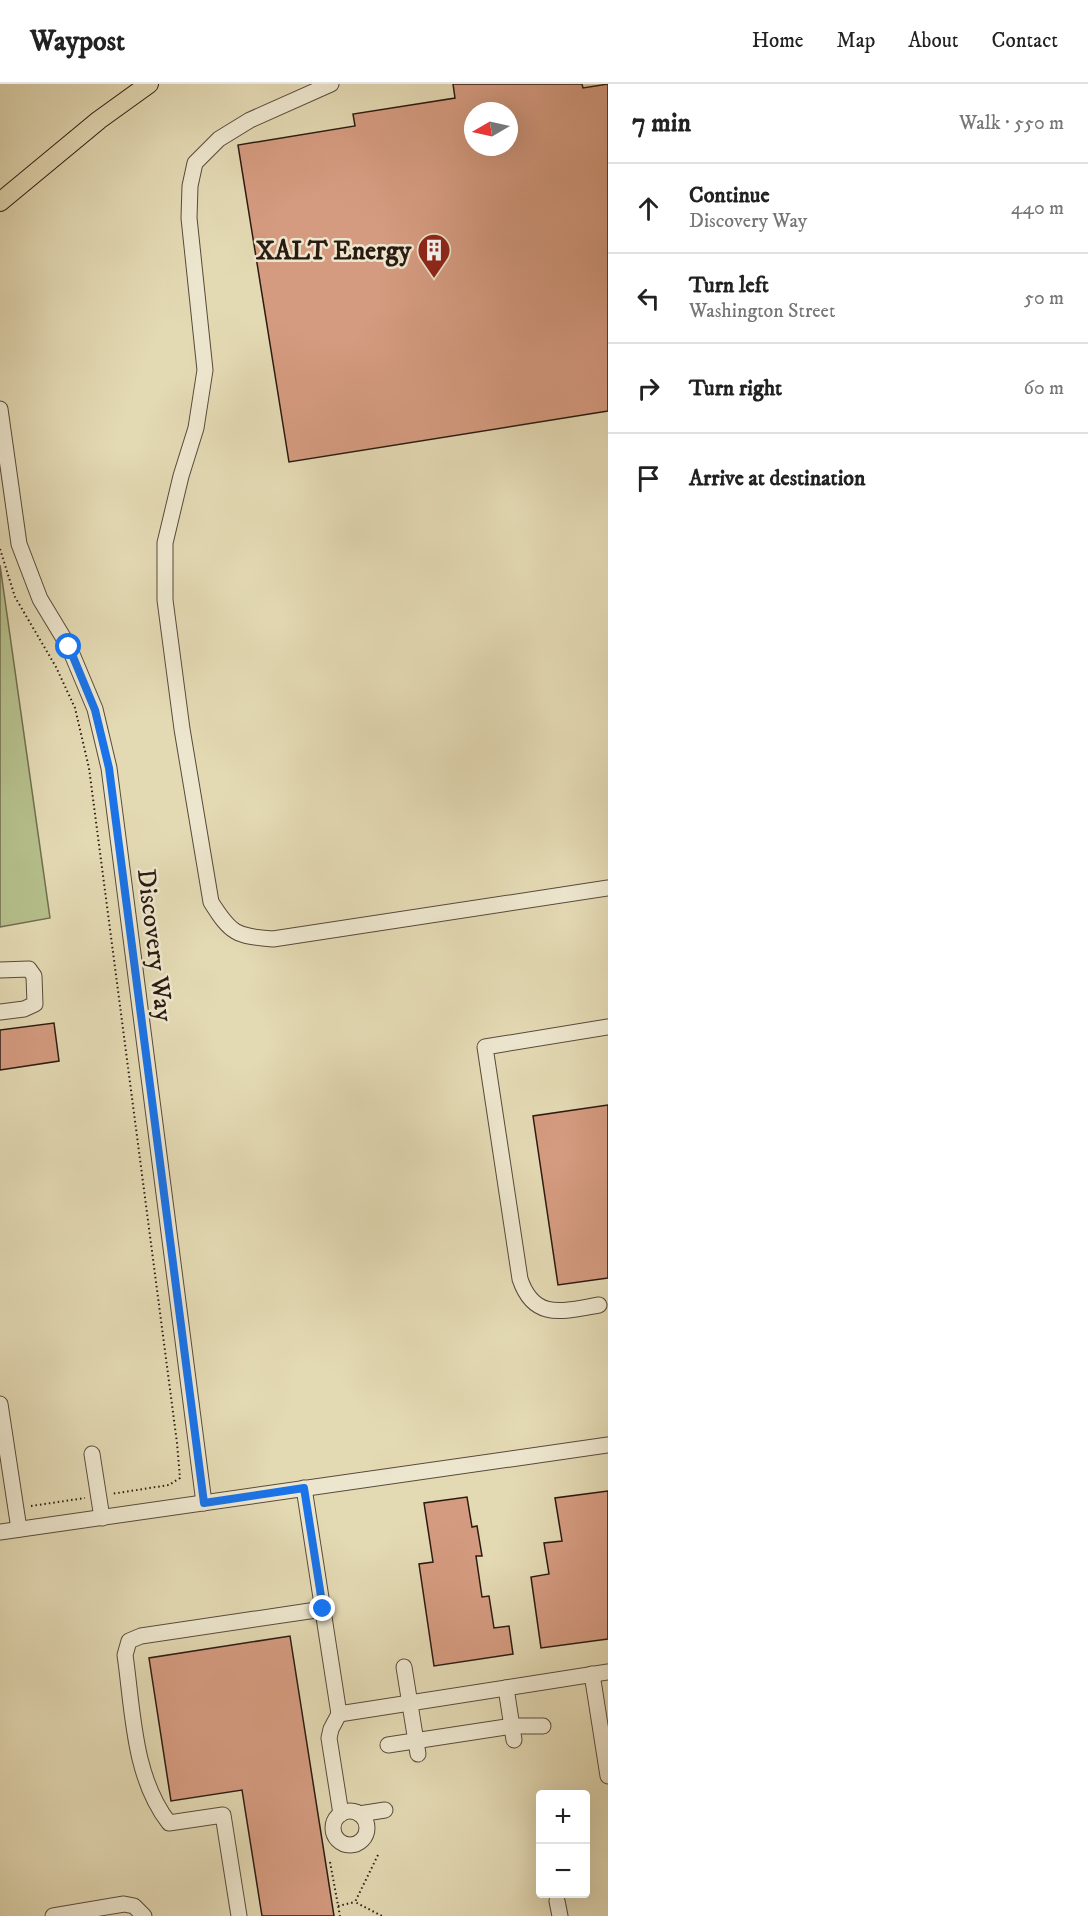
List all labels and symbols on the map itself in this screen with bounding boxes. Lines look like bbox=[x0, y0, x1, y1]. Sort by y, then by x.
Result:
north arrow bbox=[464, 102, 518, 156]
building icon: XALT Energy bbox=[416, 232, 452, 279]
place label: XALT Energy bbox=[256, 235, 412, 268]
route start bbox=[55, 633, 81, 659]
street label: Discovery Way bbox=[129, 867, 180, 1024]
route end bbox=[309, 1595, 335, 1621]

